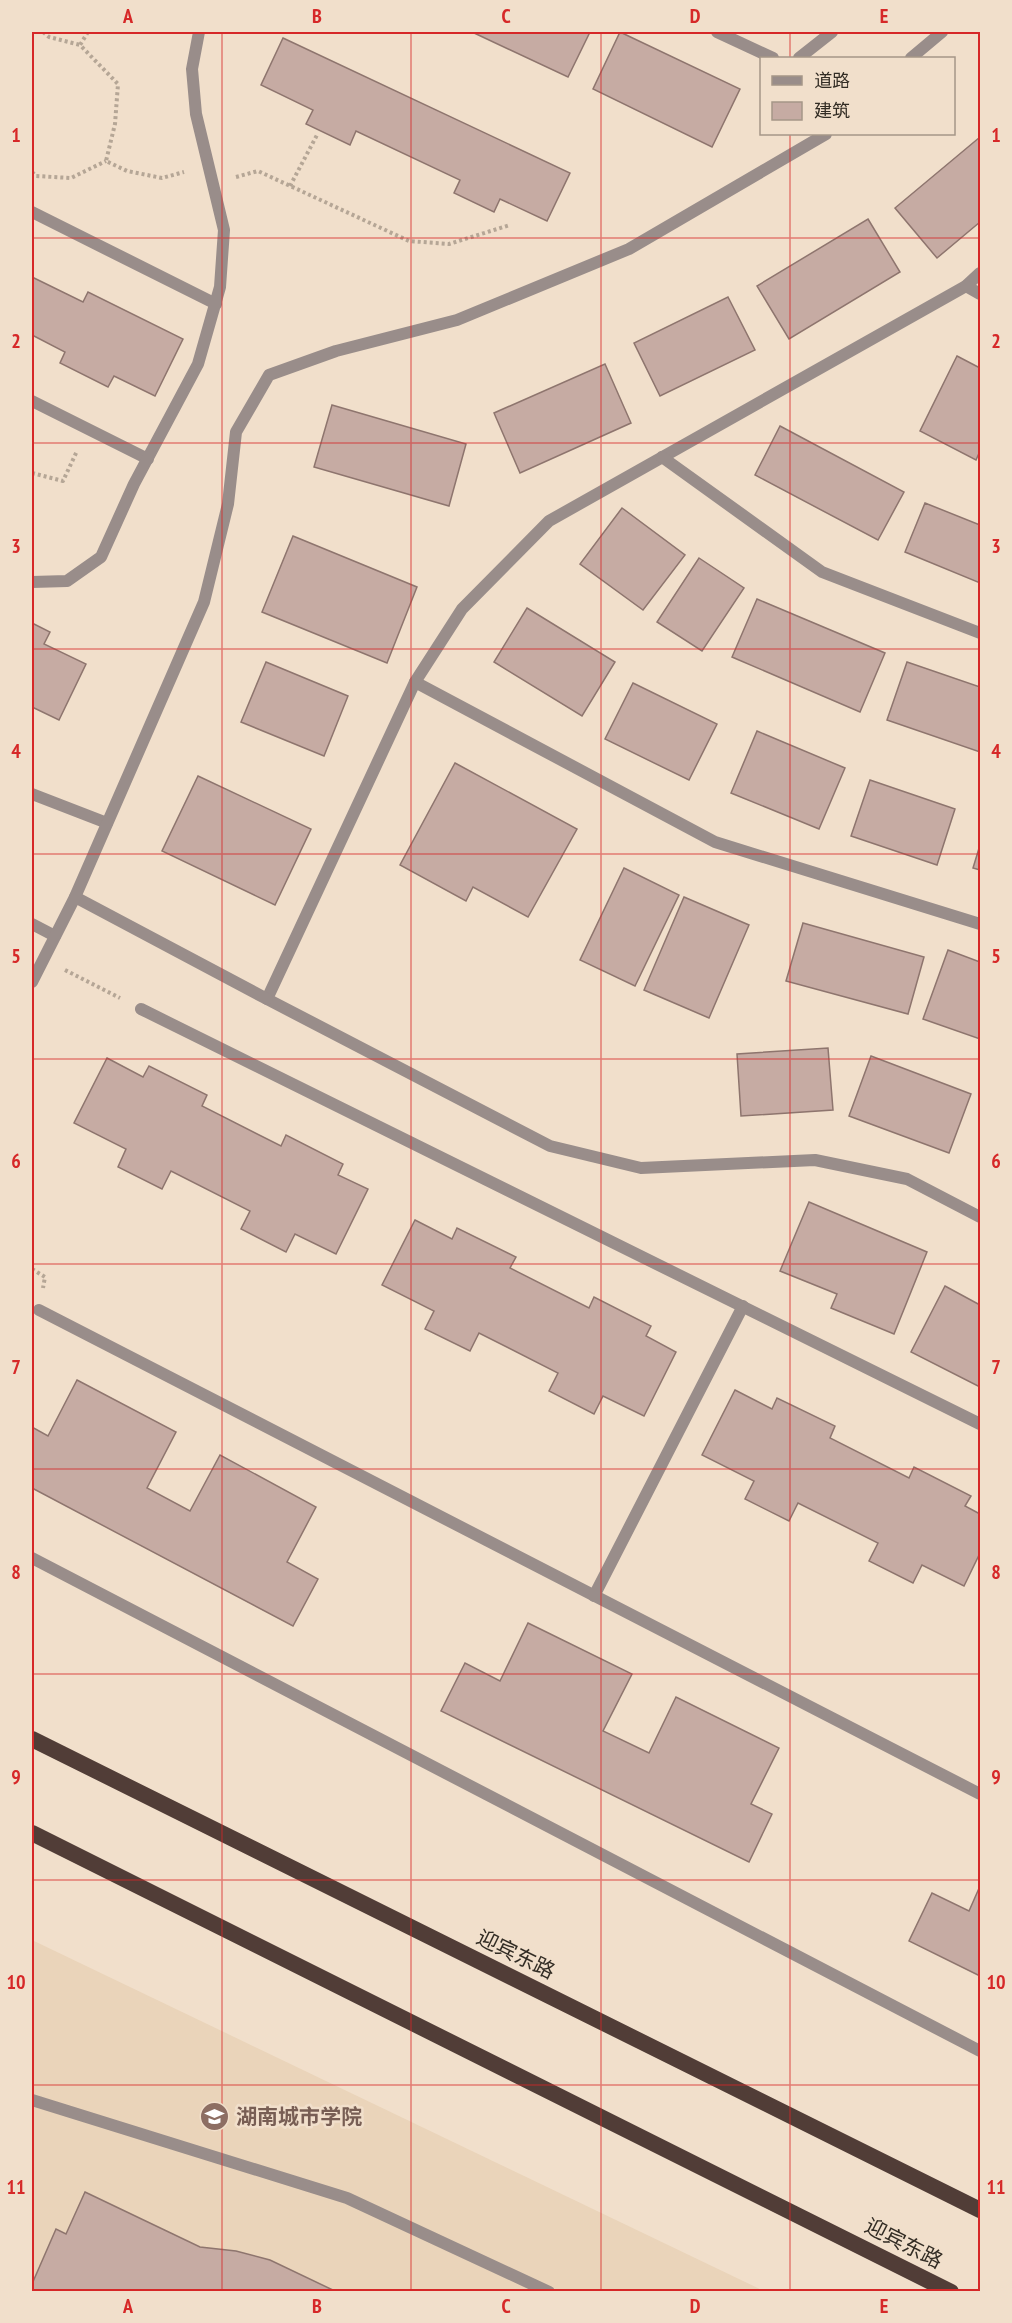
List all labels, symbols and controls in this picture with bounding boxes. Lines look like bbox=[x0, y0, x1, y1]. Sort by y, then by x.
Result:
text: A bbox=[122, 3, 134, 29]
text: B bbox=[312, 3, 322, 29]
text: C bbox=[501, 3, 511, 29]
text: D bbox=[690, 3, 701, 29]
text: E bbox=[880, 3, 888, 29]
legend bbox=[760, 57, 955, 135]
text: 道路 bbox=[814, 69, 850, 92]
text: 建筑 bbox=[814, 99, 850, 122]
text: 1 bbox=[11, 122, 21, 148]
text: 1 bbox=[991, 122, 1001, 148]
text: 2 bbox=[11, 328, 21, 354]
text: 2 bbox=[991, 328, 1001, 354]
text: 3 bbox=[11, 533, 21, 559]
text: 3 bbox=[991, 533, 1001, 559]
text: 4 bbox=[11, 738, 21, 764]
text: 4 bbox=[991, 738, 1001, 764]
text: 5 bbox=[11, 943, 21, 969]
text: 5 bbox=[991, 943, 1001, 969]
text: 6 bbox=[11, 1148, 21, 1174]
text: 6 bbox=[991, 1148, 1001, 1174]
text: 7 bbox=[11, 1354, 21, 1380]
text: 7 bbox=[991, 1354, 1001, 1380]
text: 8 bbox=[11, 1559, 21, 1585]
text: 8 bbox=[991, 1559, 1001, 1585]
text: 9 bbox=[11, 1764, 21, 1790]
text: 9 bbox=[991, 1764, 1001, 1790]
street label: 迎宾东路 bbox=[472, 1923, 560, 1985]
text: 10 bbox=[6, 1969, 26, 1995]
text: 10 bbox=[986, 1969, 1006, 1995]
school or university icon: 湖南城市学院 bbox=[199, 2100, 231, 2132]
place label: 湖南城市学院 bbox=[236, 2103, 362, 2130]
text: 11 bbox=[6, 2174, 26, 2200]
text: 11 bbox=[986, 2174, 1006, 2200]
street label: 迎宾东路 bbox=[860, 2212, 948, 2274]
text: A bbox=[122, 2293, 134, 2319]
text: B bbox=[312, 2293, 322, 2319]
text: C bbox=[501, 2293, 511, 2319]
text: D bbox=[690, 2293, 701, 2319]
text: E bbox=[880, 2293, 888, 2319]

